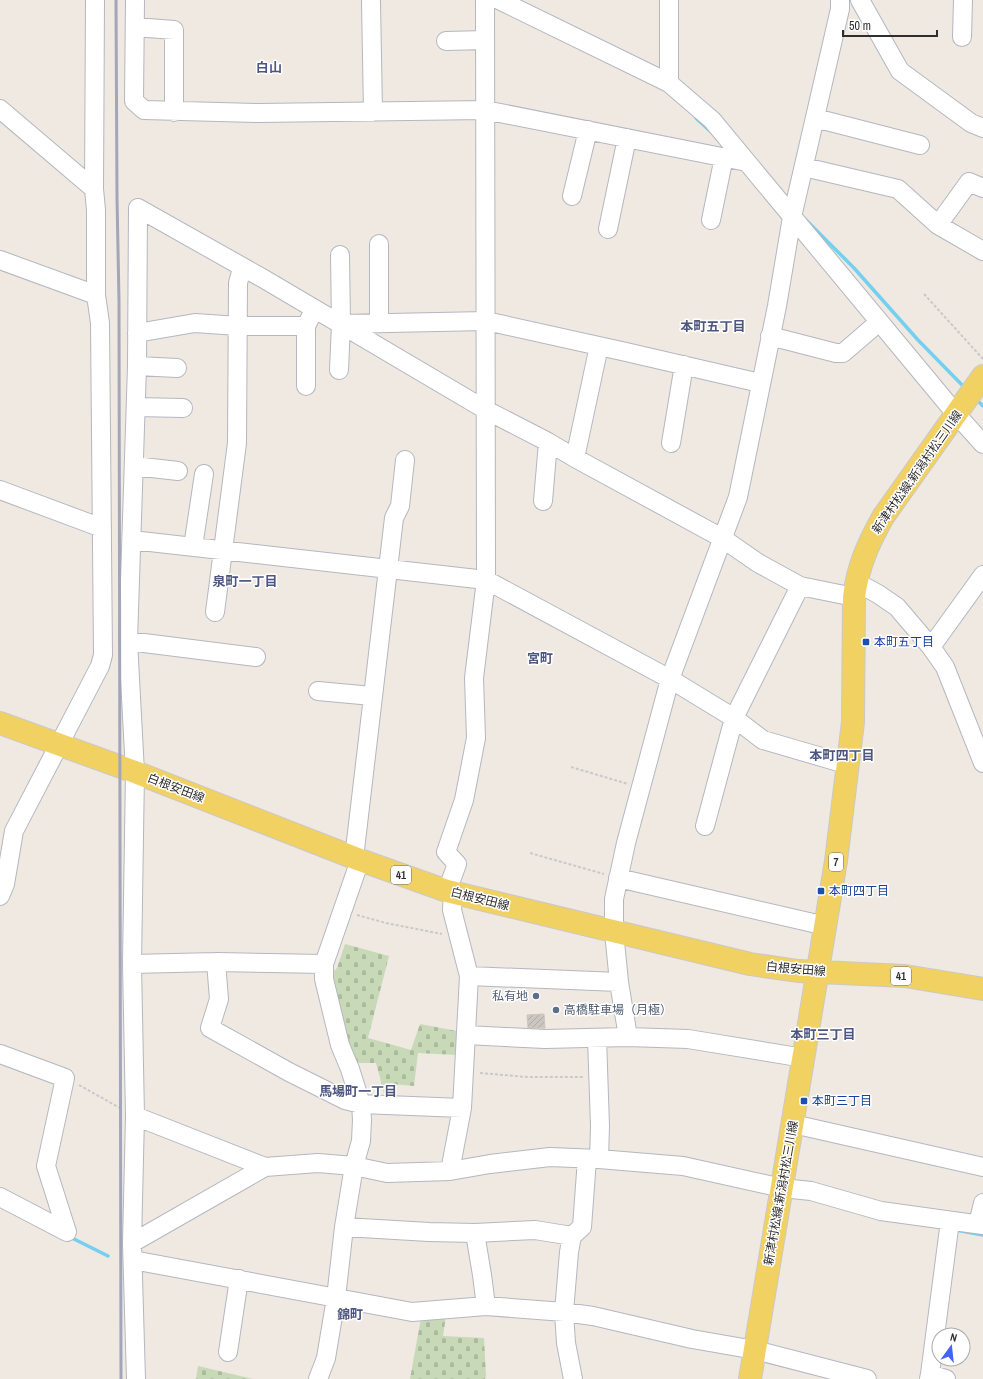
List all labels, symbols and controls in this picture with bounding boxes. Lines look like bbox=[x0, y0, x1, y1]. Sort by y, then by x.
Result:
scale bar bbox=[843, 12, 937, 38]
text: 50 m bbox=[849, 18, 871, 34]
district label: 白山 bbox=[256, 59, 282, 76]
district label: 本町五丁目 bbox=[680, 318, 746, 335]
street label: 新津村松線;新潟村松三川線 bbox=[868, 407, 966, 537]
district label: 泉町一丁目 bbox=[212, 573, 278, 590]
place label: 本町五丁目 bbox=[874, 634, 934, 650]
marker: 本町五丁目 bbox=[861, 637, 871, 647]
district label: 宮町 bbox=[527, 650, 553, 667]
district label: 本町四丁目 bbox=[809, 747, 875, 764]
street label: 白根安田線 bbox=[145, 770, 207, 806]
road number: 7 bbox=[829, 853, 843, 871]
road number: 41 bbox=[391, 866, 411, 884]
place label: 本町四丁目 bbox=[829, 883, 889, 899]
street label: 白根安田線 bbox=[449, 884, 511, 914]
marker: 本町四丁目 bbox=[816, 886, 826, 896]
street label: 白根安田線 bbox=[765, 958, 827, 980]
road number: 41 bbox=[891, 967, 911, 985]
place label: 私有地 bbox=[492, 988, 528, 1004]
marker: 私有地 bbox=[531, 991, 541, 1001]
place label: 高橋駐車場（月極） bbox=[564, 1002, 672, 1018]
marker: 高橋駐車場（月極） bbox=[551, 1005, 561, 1015]
district label: 本町三丁目 bbox=[790, 1026, 856, 1043]
district label: 馬場町一丁目 bbox=[319, 1083, 397, 1100]
place label: 本町三丁目 bbox=[812, 1093, 872, 1109]
marker: 本町三丁目 bbox=[799, 1096, 809, 1106]
street label: 新津村松線;新潟村松三川線 bbox=[760, 1119, 802, 1267]
district label: 錦町 bbox=[337, 1306, 363, 1323]
north arrow bbox=[931, 1327, 971, 1367]
text: N bbox=[949, 1330, 959, 1345]

